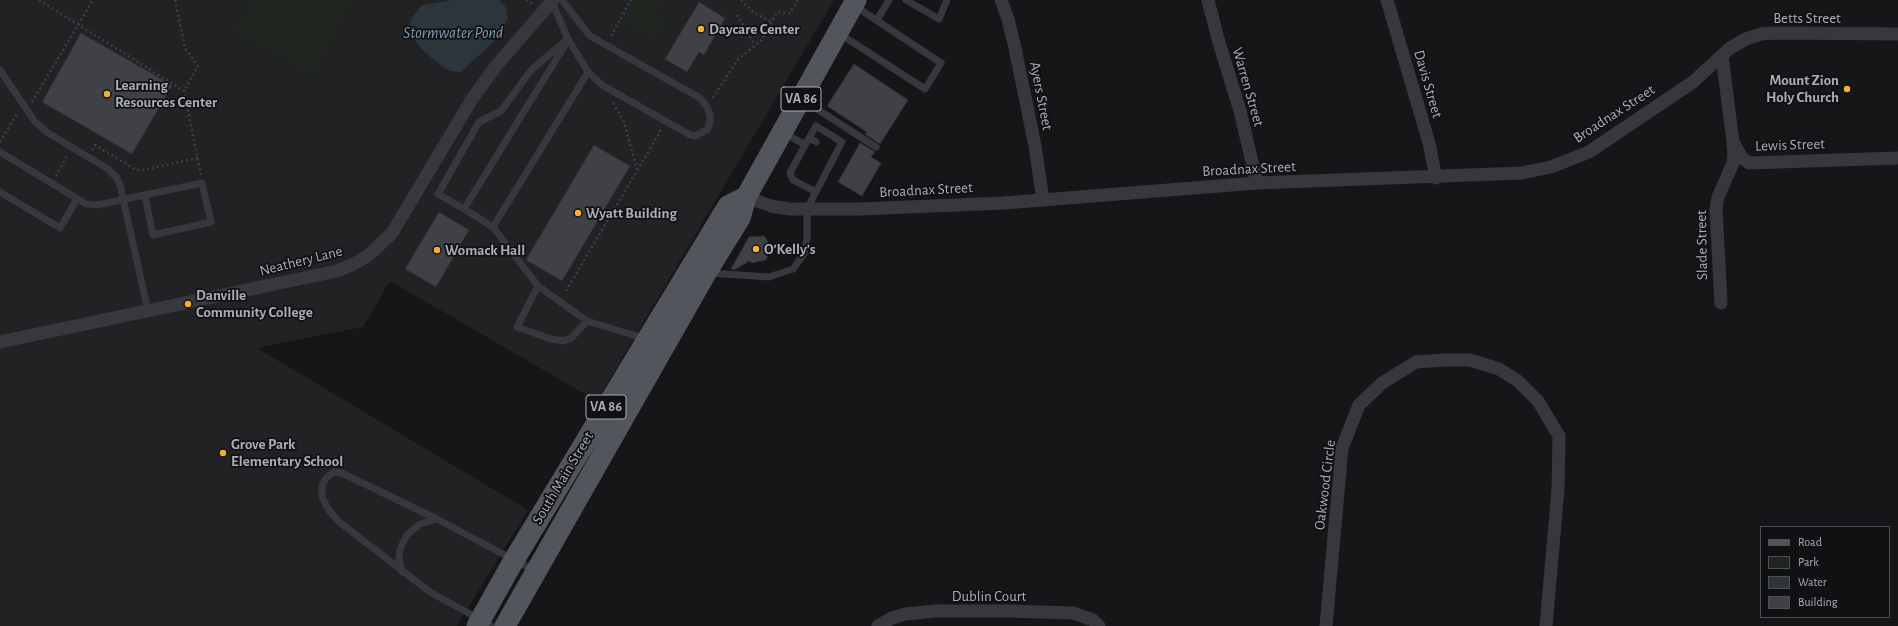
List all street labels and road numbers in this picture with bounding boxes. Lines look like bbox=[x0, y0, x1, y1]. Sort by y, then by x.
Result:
street label: Betts Street bbox=[1773, 9, 1841, 27]
street label: Warren Street bbox=[1228, 45, 1268, 129]
street label: Davis Street bbox=[1410, 48, 1446, 120]
street label: Ayers Street bbox=[1026, 60, 1056, 132]
street label: Broadnax Street bbox=[1570, 81, 1658, 147]
road number: VA 86 bbox=[781, 87, 821, 111]
street label: Lewis Street bbox=[1755, 135, 1825, 155]
street label: Broadnax Street bbox=[1202, 158, 1296, 180]
street label: Broadnax Street bbox=[879, 179, 973, 201]
street label: Slade Street bbox=[1692, 210, 1712, 280]
street label: Neathery Lane bbox=[258, 242, 344, 280]
road number: VA 86 bbox=[586, 395, 626, 419]
street label: South Main Street bbox=[528, 429, 598, 527]
street label: Oakwood Circle bbox=[1311, 439, 1339, 531]
street label: Dublin Court bbox=[952, 587, 1026, 605]

